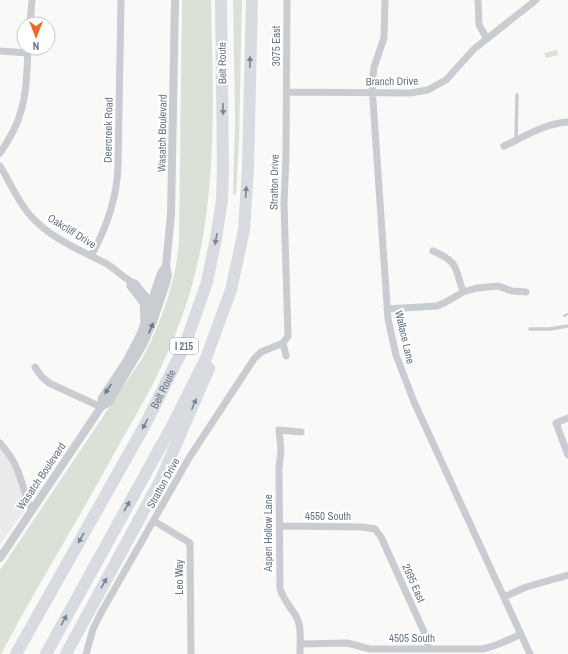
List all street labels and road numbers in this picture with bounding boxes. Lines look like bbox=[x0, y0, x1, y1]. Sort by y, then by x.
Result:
street label: 3075 East bbox=[269, 25, 283, 66]
street label: Belt Route bbox=[215, 42, 229, 84]
street label: Branch Drive bbox=[366, 74, 418, 88]
street label: Wasatch Boulevard bbox=[154, 94, 170, 172]
street label: Deercreek Road bbox=[100, 97, 116, 163]
street label: Stratton Drive bbox=[267, 154, 281, 210]
street label: Oakcliff Drive bbox=[45, 211, 99, 251]
street label: Wallace Lane bbox=[392, 309, 418, 365]
road number: I 215 bbox=[170, 338, 198, 354]
street label: Belt Route bbox=[147, 367, 179, 411]
street label: Wasatch Boulevard bbox=[13, 440, 69, 512]
street label: Stratton Drive bbox=[143, 455, 183, 511]
street label: Aspen Hollow Lane bbox=[261, 494, 275, 573]
street label: 4550 South bbox=[305, 509, 351, 523]
street label: Leo Way bbox=[172, 559, 186, 595]
street label: 2995 East bbox=[399, 562, 429, 605]
street label: 4505 South bbox=[389, 631, 435, 645]

